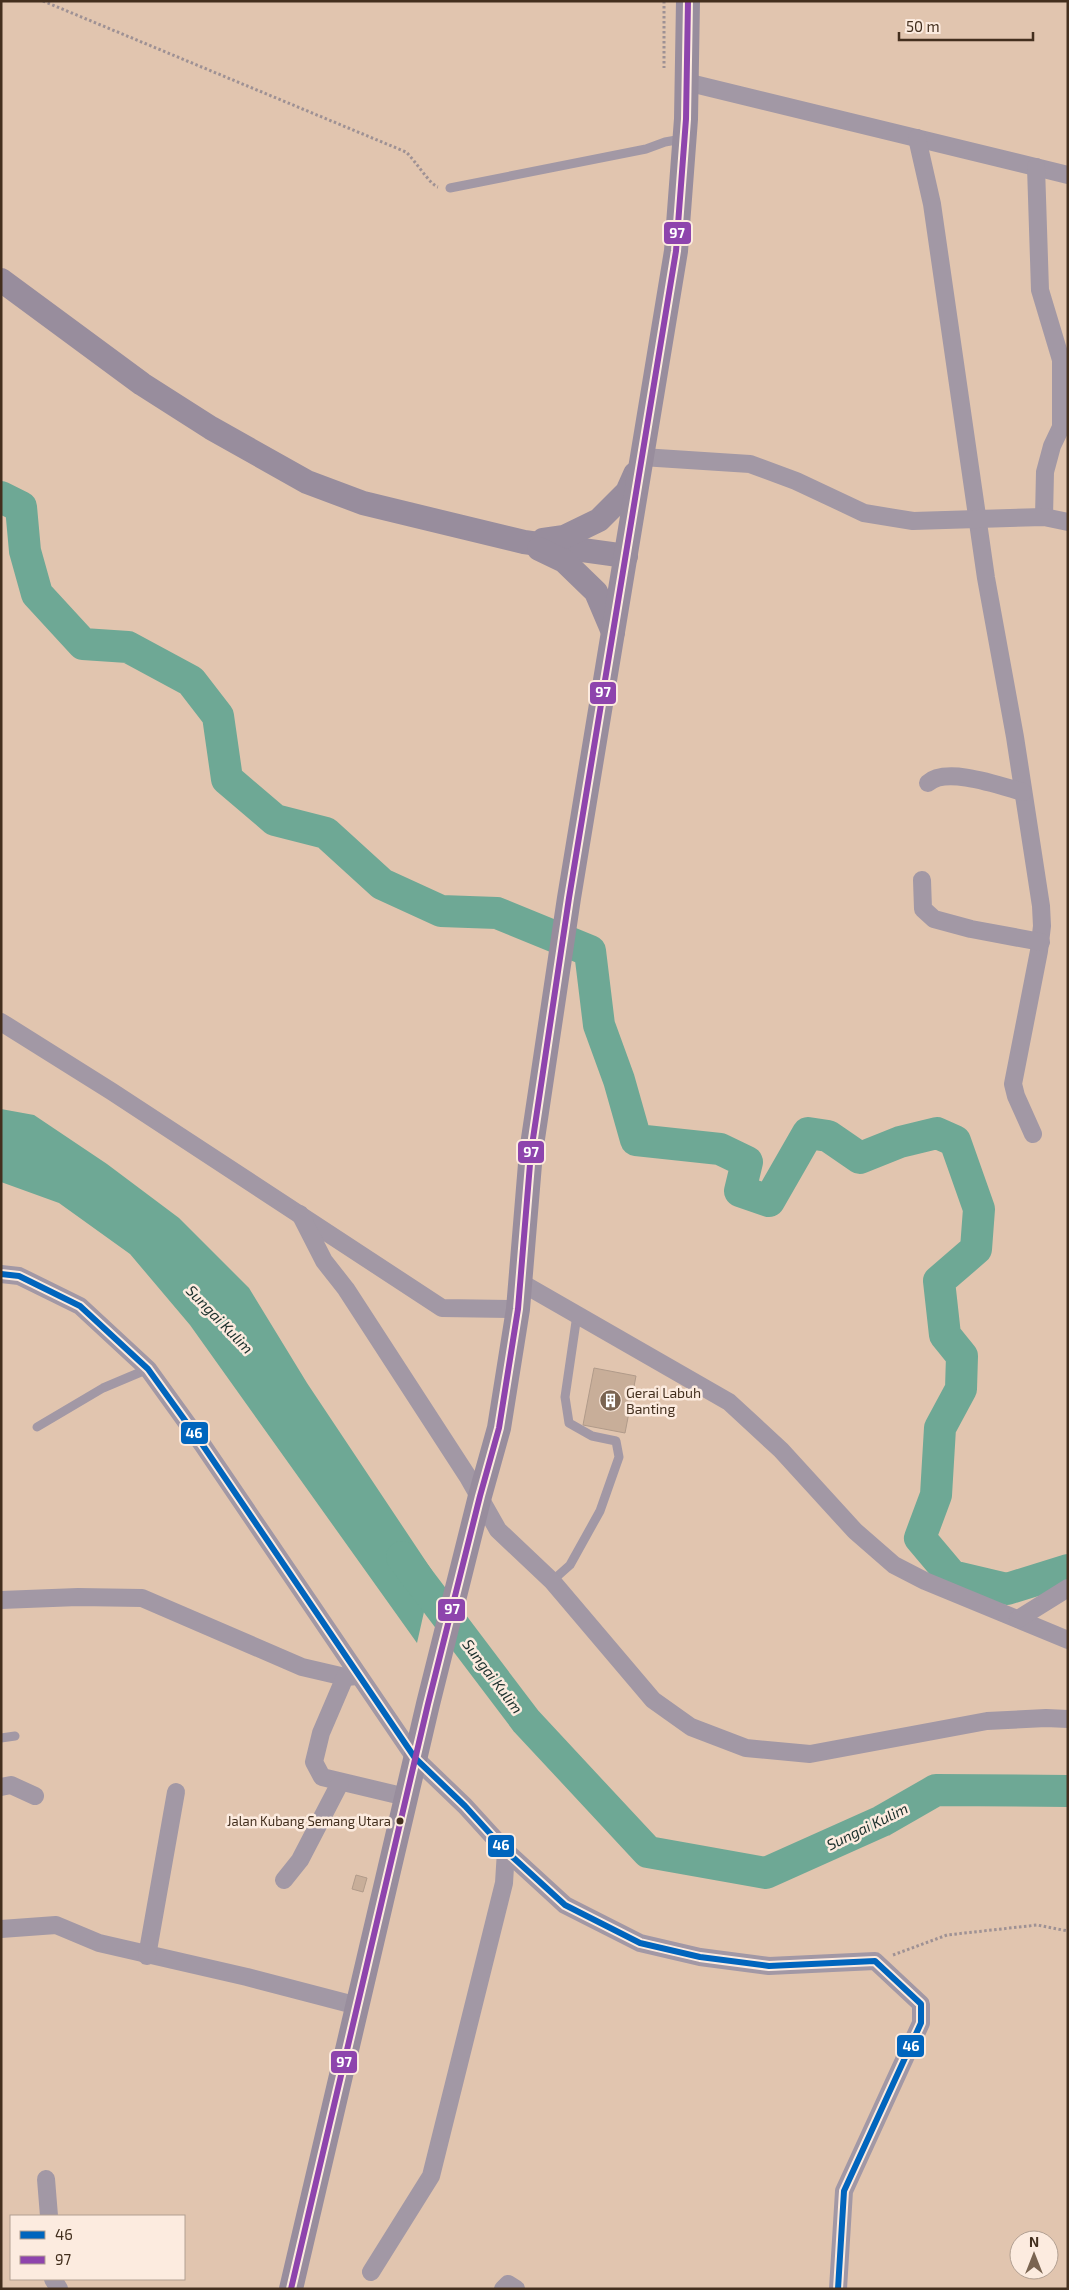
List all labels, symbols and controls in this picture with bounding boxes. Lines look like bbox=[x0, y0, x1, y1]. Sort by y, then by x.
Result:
scale bar bbox=[899, 10, 1033, 42]
text: 50 m bbox=[906, 17, 940, 35]
line badge: 97 bbox=[663, 221, 692, 245]
text: 97 bbox=[669, 224, 685, 241]
line badge: 97 bbox=[589, 681, 617, 705]
text: 97 bbox=[595, 683, 611, 700]
line badge: 97 bbox=[517, 1140, 545, 1164]
text: 97 bbox=[523, 1143, 539, 1160]
water label: Sungai Kulim bbox=[183, 1281, 257, 1357]
place label: Gerai Labuh Banting bbox=[626, 1384, 701, 1417]
building icon: Gerai Labuh Banting bbox=[598, 1388, 622, 1412]
line badge: 46 bbox=[180, 1421, 209, 1445]
text: 46 bbox=[185, 1424, 203, 1441]
line badge: 97 bbox=[437, 1598, 466, 1622]
text: 97 bbox=[444, 1600, 460, 1617]
water label: Sungai Kulim bbox=[459, 1635, 527, 1717]
water label: Sungai Kulim bbox=[823, 1799, 911, 1853]
place label: Jalan Kubang Semang Utara bbox=[227, 1813, 391, 1829]
marker: Jalan Kubang Semang Utara bbox=[395, 1816, 405, 1826]
line badge: 46 bbox=[487, 1834, 515, 1858]
text: 46 bbox=[492, 1836, 510, 1853]
line badge: 46 bbox=[896, 2034, 925, 2058]
text: 46 bbox=[902, 2037, 920, 2054]
line badge: 97 bbox=[330, 2050, 358, 2074]
text: 97 bbox=[336, 2053, 352, 2070]
legend bbox=[10, 2215, 185, 2280]
text: 46 bbox=[55, 2225, 73, 2243]
north arrow bbox=[1009, 2230, 1059, 2280]
text: N bbox=[1029, 2233, 1039, 2250]
text: 97 bbox=[55, 2250, 72, 2268]

